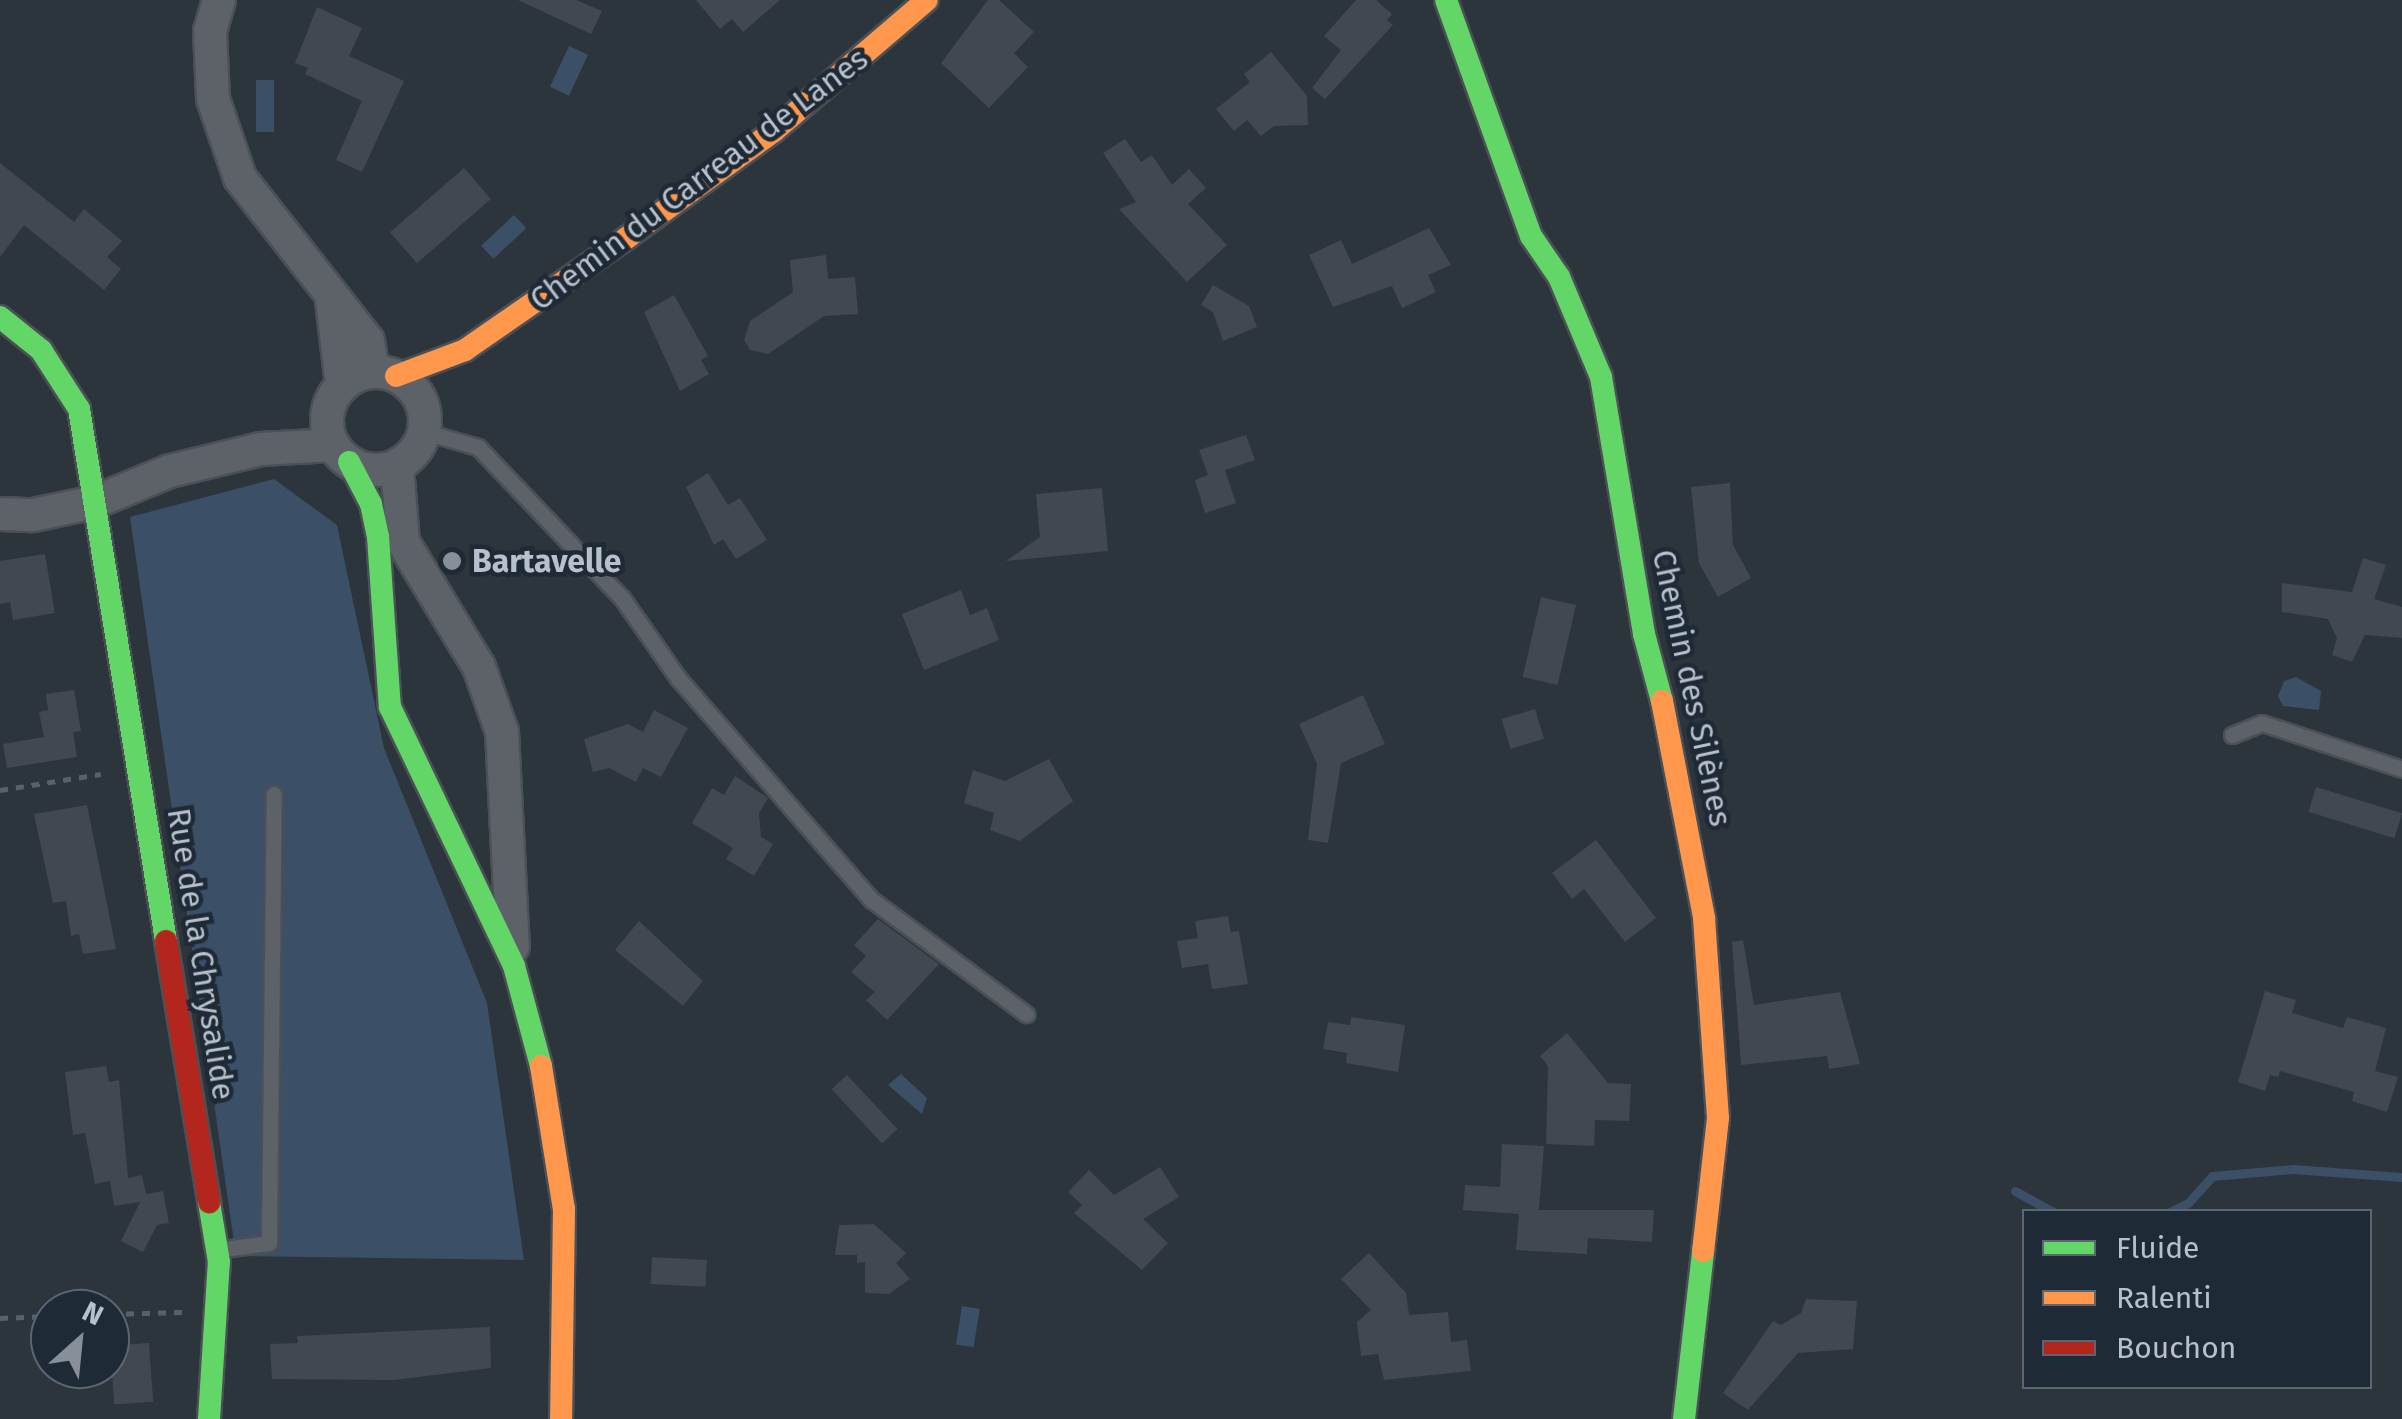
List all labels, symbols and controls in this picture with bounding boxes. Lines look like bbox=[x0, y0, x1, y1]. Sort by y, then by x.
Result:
street label: Chemin du Carreau de Lanes bbox=[522, 39, 876, 319]
place label: Bartavelle bbox=[472, 542, 621, 580]
street label: Chemin des Silènes bbox=[1644, 546, 1740, 830]
marker: Bartavelle bbox=[441, 550, 463, 572]
street label: Rue de la Chrysalide bbox=[159, 805, 243, 1103]
legend bbox=[2022, 1209, 2372, 1389]
text: Fluide bbox=[2116, 1230, 2199, 1266]
text: Ralenti bbox=[2116, 1280, 2212, 1316]
north arrow bbox=[30, 1289, 130, 1389]
text: N bbox=[77, 1295, 109, 1333]
text: Bouchon bbox=[2116, 1330, 2236, 1366]

